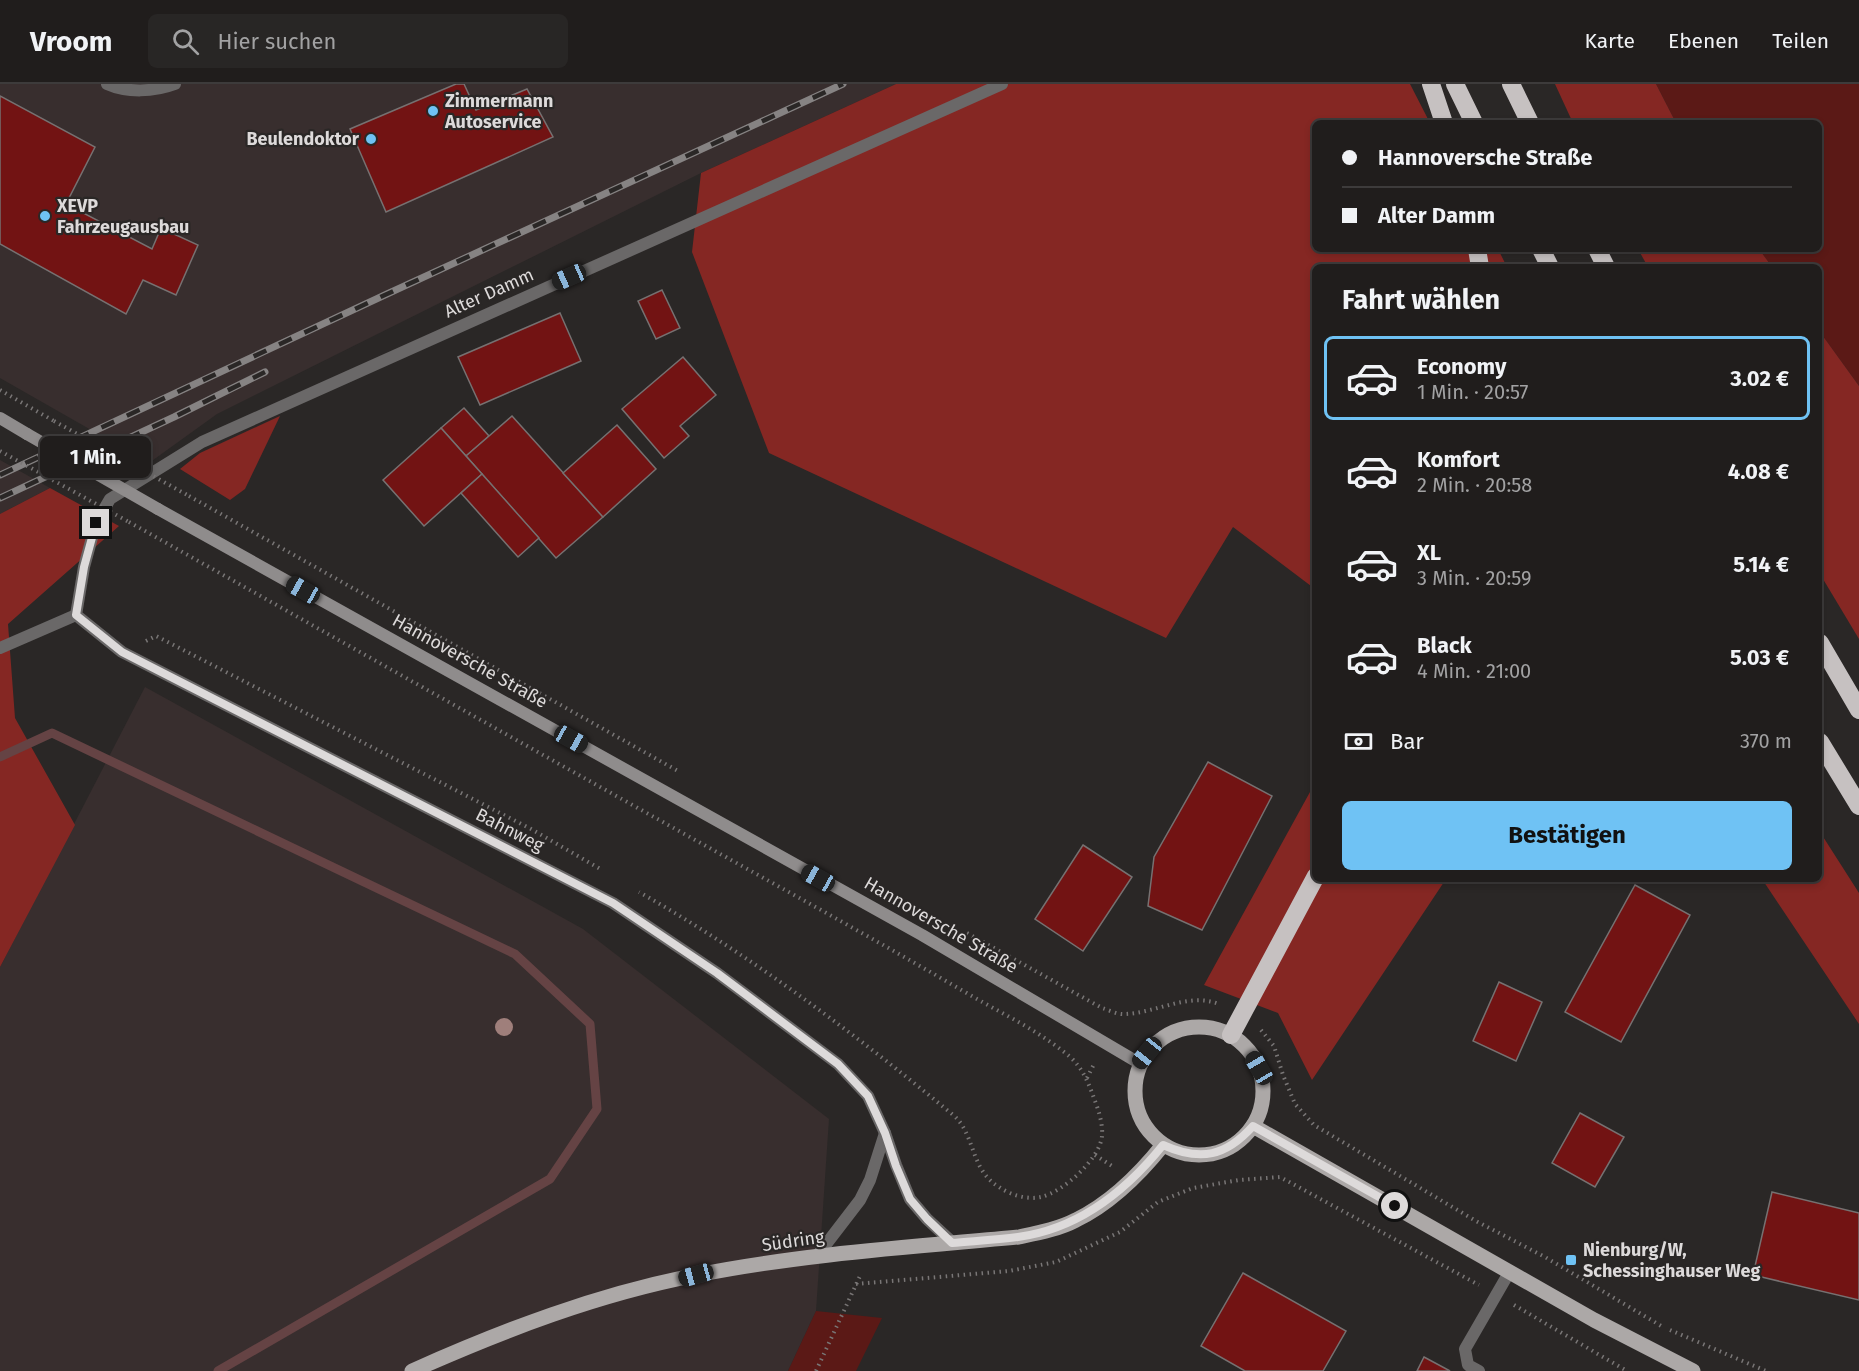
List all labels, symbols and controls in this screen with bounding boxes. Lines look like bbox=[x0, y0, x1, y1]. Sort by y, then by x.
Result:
search box bbox=[148, 14, 568, 68]
text: Vroom bbox=[30, 25, 112, 58]
icon: search bbox=[169, 25, 202, 58]
text: Hier suchen bbox=[217, 28, 336, 55]
text: Karte bbox=[1584, 28, 1635, 54]
text: Ebenen bbox=[1668, 28, 1739, 54]
text: Teilen bbox=[1772, 28, 1829, 54]
place label: Zimmermann Autoservice bbox=[444, 90, 553, 133]
marker: Zimmermann Autoservice bbox=[426, 104, 440, 118]
place label: Beulendoktor bbox=[246, 128, 360, 150]
marker: Beulendoktor bbox=[364, 132, 378, 146]
text: Hannoversche Straße bbox=[1378, 144, 1592, 171]
place label: XEVP Fahrzeugausbau bbox=[56, 195, 189, 238]
text: Alter Damm bbox=[1378, 202, 1495, 229]
marker: XEVP Fahrzeugausbau bbox=[38, 209, 52, 223]
car bbox=[549, 261, 589, 293]
street label: Alter Damm bbox=[441, 264, 537, 322]
text: Fahrt wählen bbox=[1342, 284, 1500, 316]
icon: car bbox=[1345, 351, 1399, 405]
text: Economy bbox=[1417, 353, 1506, 380]
text: 3.02 € bbox=[1730, 365, 1789, 392]
text: 1 Min. · 20:57 bbox=[1417, 380, 1528, 404]
callout: 1 Min. bbox=[40, 436, 152, 478]
icon: car bbox=[1345, 444, 1399, 498]
text: 1 Min. bbox=[70, 445, 121, 469]
text: Komfort bbox=[1417, 446, 1500, 473]
text: 4.08 € bbox=[1728, 458, 1789, 485]
text: 2 Min. · 20:58 bbox=[1417, 473, 1532, 497]
route end bbox=[82, 509, 109, 536]
icon: car bbox=[1345, 537, 1399, 591]
text: XL bbox=[1417, 539, 1441, 566]
text: 5.14 € bbox=[1733, 551, 1789, 578]
text: 3 Min. · 20:59 bbox=[1417, 566, 1532, 590]
car bbox=[283, 573, 323, 607]
street label: Hannoversche Straße bbox=[389, 609, 551, 713]
icon: car bbox=[1345, 630, 1399, 684]
text: Black bbox=[1417, 632, 1472, 659]
text: 5.03 € bbox=[1730, 644, 1789, 671]
text: 4 Min. · 21:00 bbox=[1417, 659, 1531, 683]
car bbox=[551, 722, 591, 756]
icon: cash bbox=[1342, 725, 1375, 758]
text: Bar bbox=[1390, 728, 1424, 755]
text: 370 m bbox=[1740, 729, 1792, 753]
button: Bestätigen bbox=[1342, 801, 1792, 870]
street label: Bahnweg bbox=[472, 803, 548, 857]
car bbox=[798, 861, 838, 895]
street label: Hannoversche Straße bbox=[860, 872, 1022, 978]
car bbox=[1129, 1033, 1165, 1073]
car bbox=[1242, 1048, 1276, 1088]
route start bbox=[1381, 1192, 1408, 1219]
street label: Südring bbox=[760, 1226, 826, 1256]
place label: Nienburg/W, Schessinghauser Weg bbox=[1583, 1239, 1761, 1282]
marker: Nienburg/W, Schessinghauser Weg bbox=[1564, 1253, 1578, 1267]
car bbox=[676, 1262, 716, 1288]

